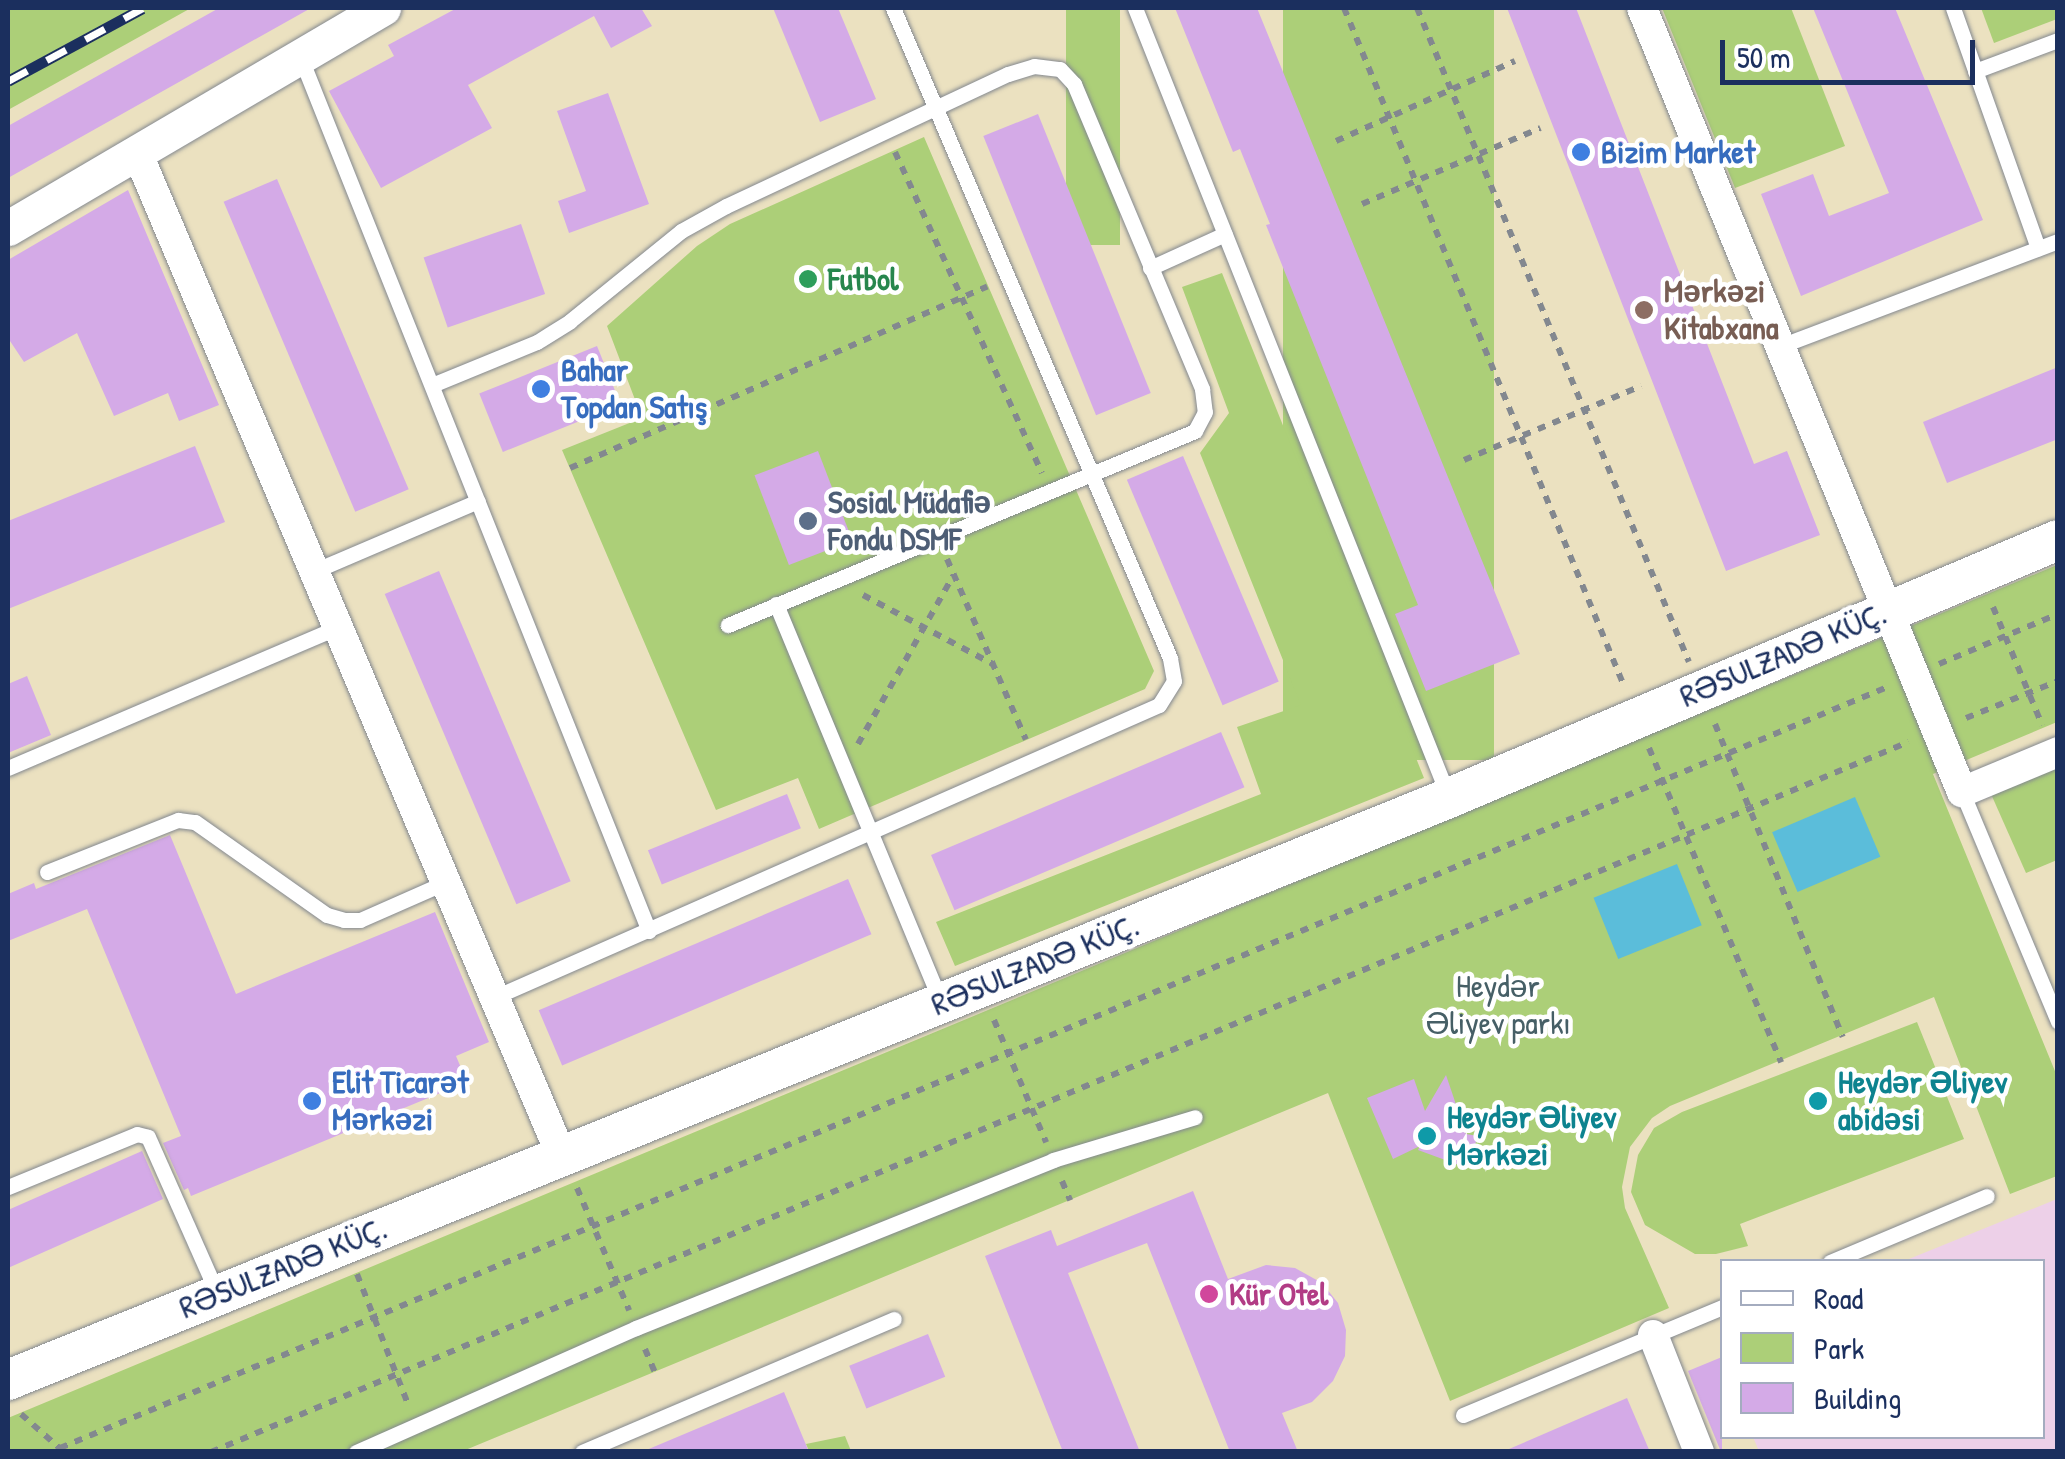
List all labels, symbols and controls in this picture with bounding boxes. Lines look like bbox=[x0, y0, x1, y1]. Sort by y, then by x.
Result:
scale bar bbox=[1725, 20, 1980, 82]
text: 50 m bbox=[1737, 37, 1790, 77]
place label: Bizim Market bbox=[1601, 133, 1755, 171]
marker: Bizim Market bbox=[1570, 141, 1592, 163]
place label: Futbol bbox=[828, 260, 898, 298]
marker: Futbol bbox=[797, 268, 819, 290]
place label: Mərkəzi Kitabxana bbox=[1664, 273, 1779, 348]
marker: Mərkəzi Kitabxana bbox=[1633, 299, 1655, 321]
place label: Bahar Topdan Satış bbox=[561, 352, 707, 427]
marker: Bahar Topdan Satış bbox=[530, 378, 552, 400]
place label: Sosial Müdafiə Fondu DSMF bbox=[828, 484, 991, 559]
marker: Sosial Müdafiə Fondu DSMF bbox=[797, 510, 819, 532]
street label: RƏSULZADƏ KÜÇ. bbox=[1674, 594, 1892, 716]
street label: RƏSULZADƏ KÜÇ. bbox=[926, 906, 1144, 1024]
park label: Heydər Əliyev parkı bbox=[1425, 968, 1571, 1043]
place label: Elit Ticarət Mərkəzi bbox=[332, 1064, 468, 1139]
place label: Heydər Əliyev abidəsi bbox=[1838, 1064, 2007, 1139]
marker: Elit Ticarət Mərkəzi bbox=[301, 1090, 323, 1112]
marker: Heydər Əliyev abidəsi bbox=[1807, 1090, 1829, 1112]
place label: Heydər Əliyev Mərkəzi bbox=[1447, 1099, 1616, 1174]
marker: Heydər Əliyev Mərkəzi bbox=[1416, 1125, 1438, 1147]
street label: RƏSULZADƏ KÜÇ. bbox=[174, 1209, 392, 1327]
legend bbox=[1720, 1259, 2045, 1439]
place label: Kür Otel bbox=[1229, 1275, 1328, 1313]
text: Road bbox=[1814, 1278, 1863, 1318]
marker: Kür Otel bbox=[1198, 1283, 1220, 1305]
text: Park bbox=[1814, 1328, 1864, 1368]
text: Building bbox=[1814, 1378, 1901, 1418]

